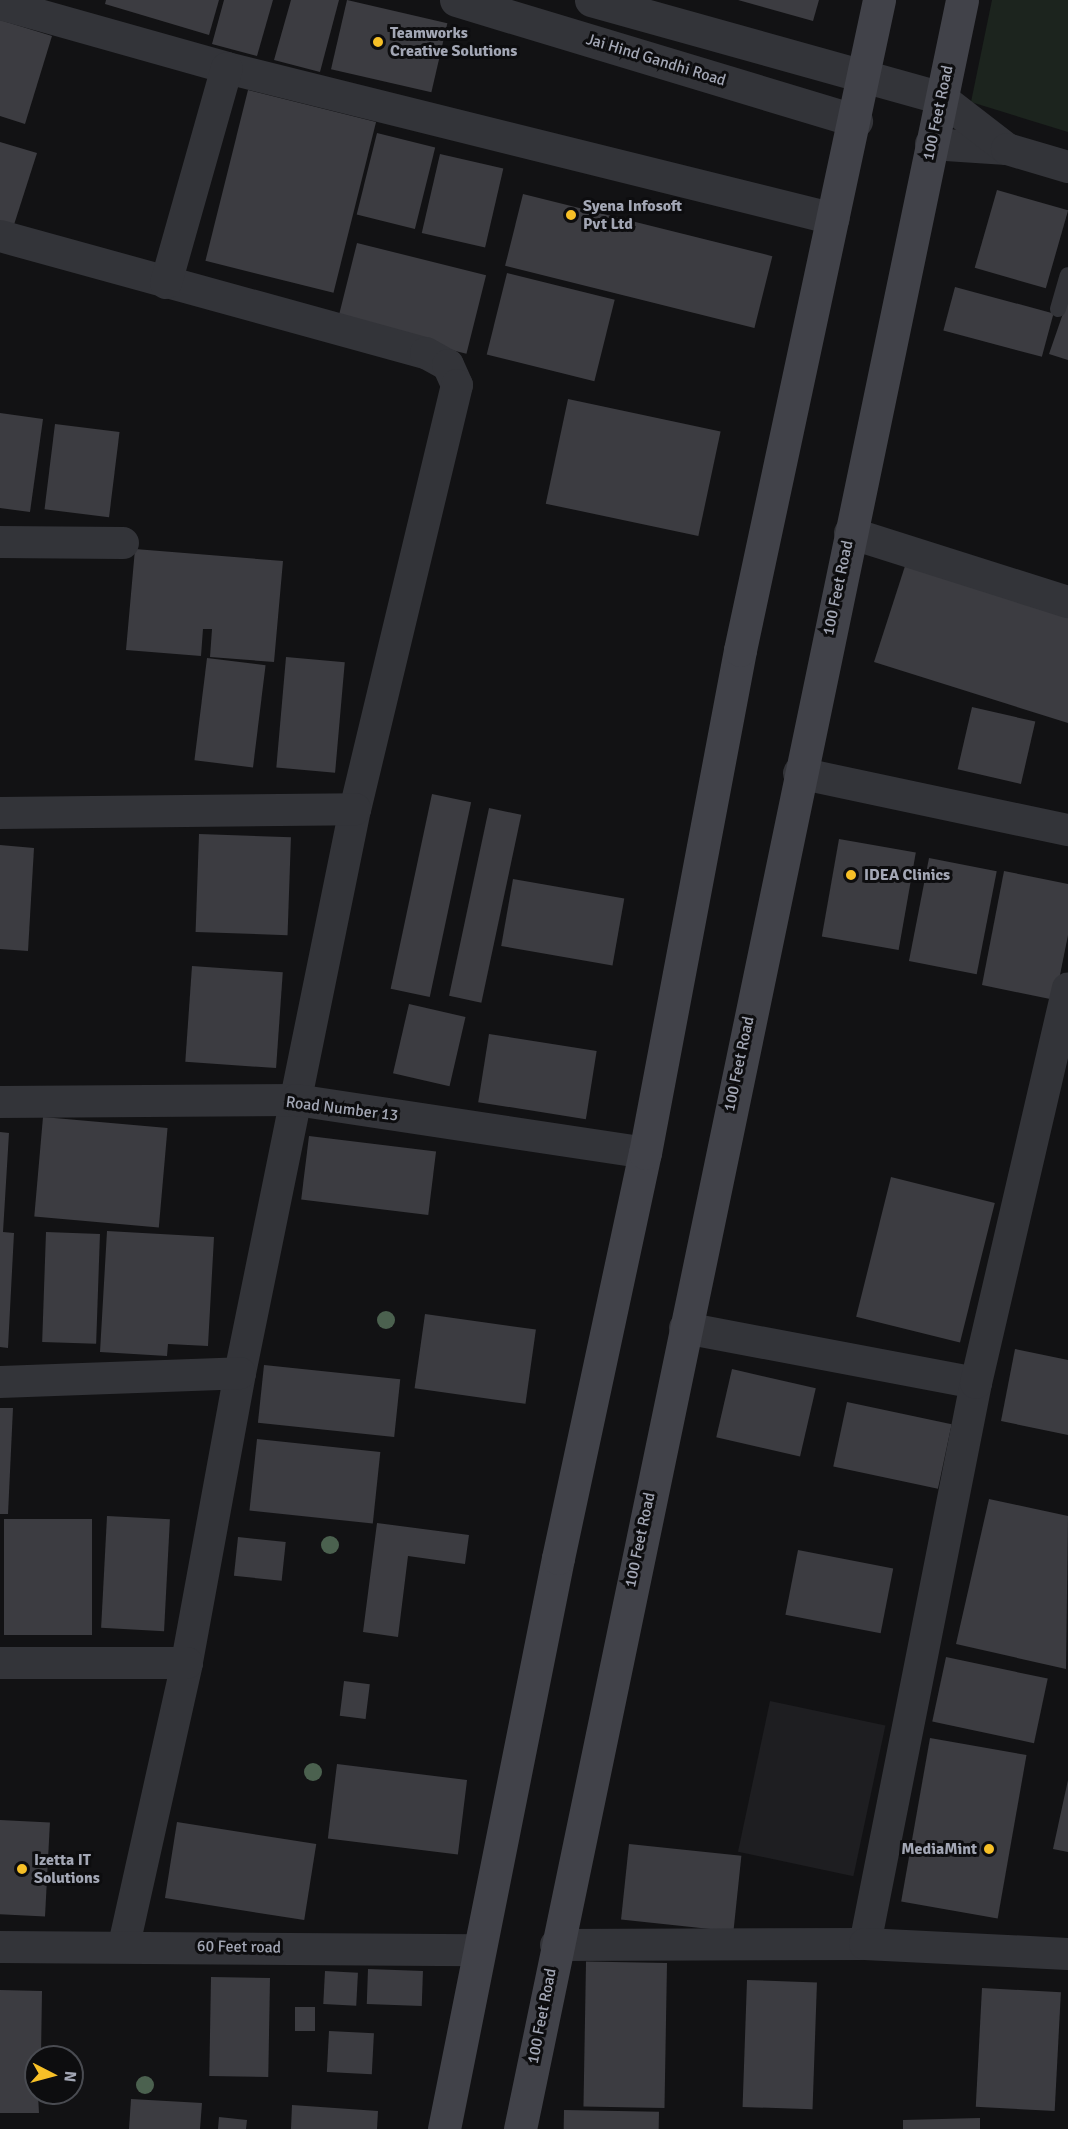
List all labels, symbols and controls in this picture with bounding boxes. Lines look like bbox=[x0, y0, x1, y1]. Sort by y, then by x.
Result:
place label: Teamworks Creative Solutions bbox=[390, 23, 517, 61]
street label: Jai Hind Gandhi Road bbox=[584, 30, 728, 90]
marker: Teamworks Creative Solutions bbox=[371, 35, 385, 49]
street label: 100 Feet Road bbox=[919, 64, 957, 162]
place label: Syena Infosoft Pvt Ltd bbox=[583, 196, 682, 234]
marker: Syena Infosoft Pvt Ltd bbox=[564, 208, 578, 222]
street label: 100 Feet Road bbox=[819, 539, 857, 637]
place label: IDEA Clinics bbox=[864, 865, 950, 885]
marker: IDEA Clinics bbox=[842, 866, 860, 884]
street label: 100 Feet Road bbox=[720, 1015, 758, 1113]
street label: Road Number 13 bbox=[285, 1093, 399, 1125]
street label: 100 Feet Road bbox=[621, 1491, 659, 1589]
place label: MediaMint bbox=[901, 1839, 977, 1859]
marker: MediaMint bbox=[982, 1842, 996, 1856]
place label: Izetta IT Solutions bbox=[34, 1850, 100, 1888]
marker: Izetta IT Solutions bbox=[15, 1862, 29, 1876]
street label: 60 Feet road bbox=[197, 1937, 281, 1957]
street label: 100 Feet Road bbox=[523, 1967, 561, 2065]
north arrow bbox=[24, 2045, 84, 2105]
text: N bbox=[59, 2070, 80, 2083]

